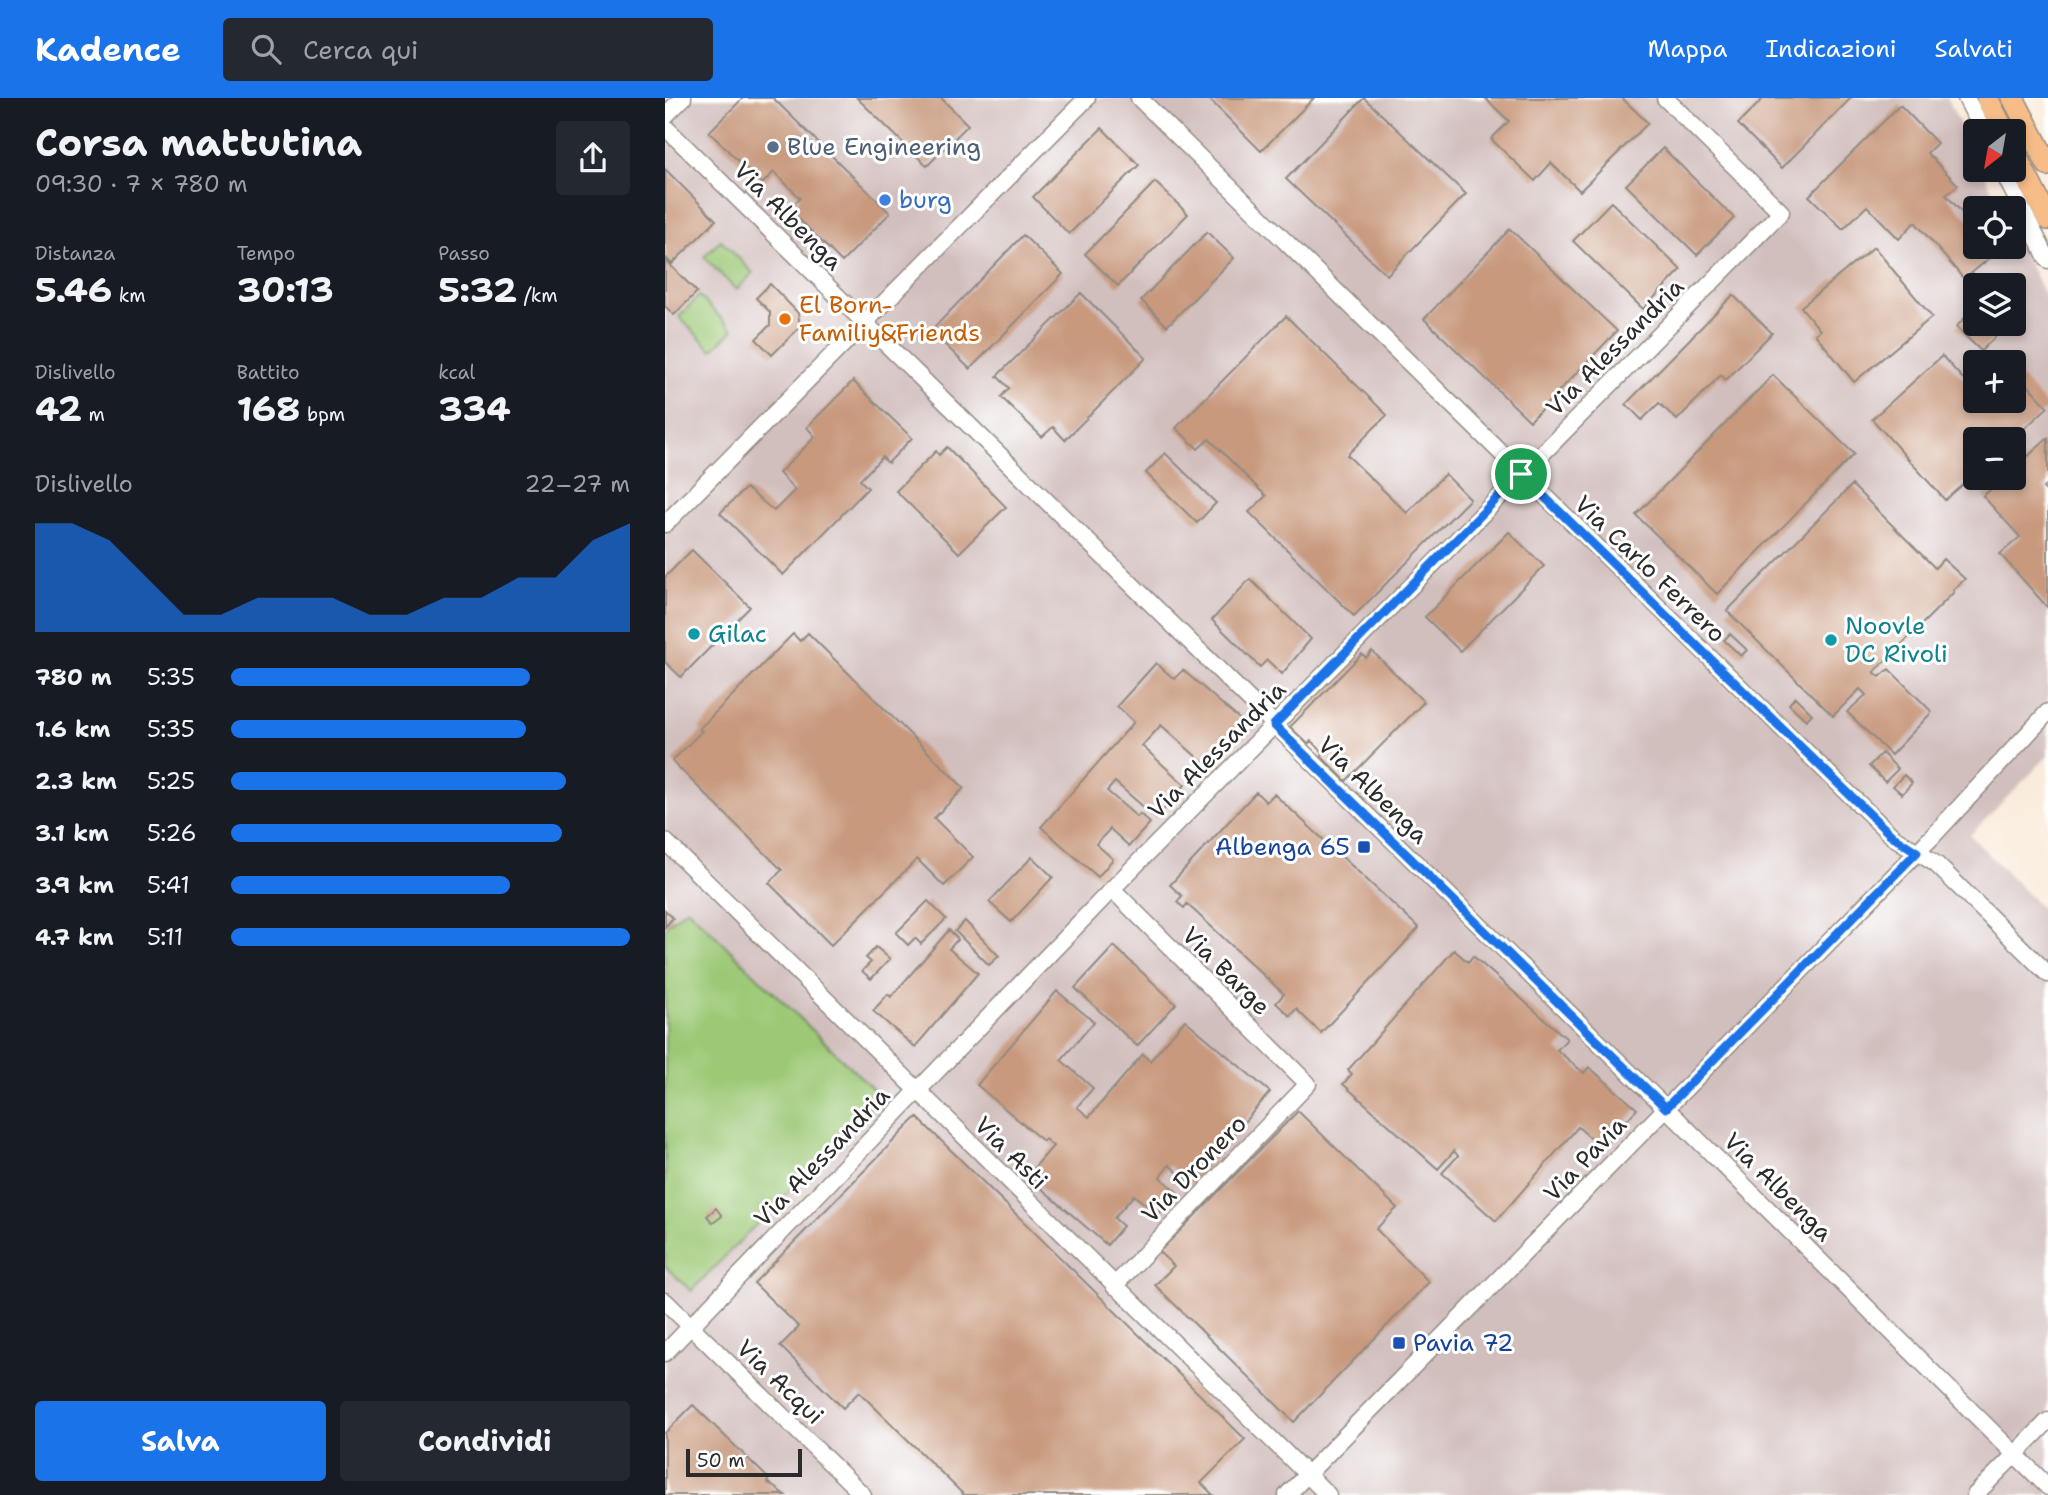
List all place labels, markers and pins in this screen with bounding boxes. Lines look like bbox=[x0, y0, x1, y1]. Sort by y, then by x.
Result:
place label: Blue Engineering bbox=[787, 131, 981, 163]
marker: Blue Engineering bbox=[765, 139, 781, 155]
place label: burg bbox=[899, 184, 952, 216]
marker: burg bbox=[877, 192, 893, 208]
place label: El Born- Familiy&Friends bbox=[799, 289, 980, 349]
marker: El Born- Familiy&Friends bbox=[777, 311, 793, 327]
pin bbox=[1491, 444, 1551, 504]
place label: Noovle DC Rivoli bbox=[1845, 610, 1948, 670]
place label: Gilac bbox=[708, 618, 767, 650]
marker: Gilac bbox=[686, 626, 702, 642]
marker: Noovle DC Rivoli bbox=[1823, 632, 1839, 648]
place label: Albenga 65 bbox=[1215, 831, 1350, 863]
marker: Albenga 65 bbox=[1356, 839, 1372, 855]
place label: Pavia 72 bbox=[1413, 1327, 1514, 1359]
marker: Pavia 72 bbox=[1391, 1335, 1407, 1351]

